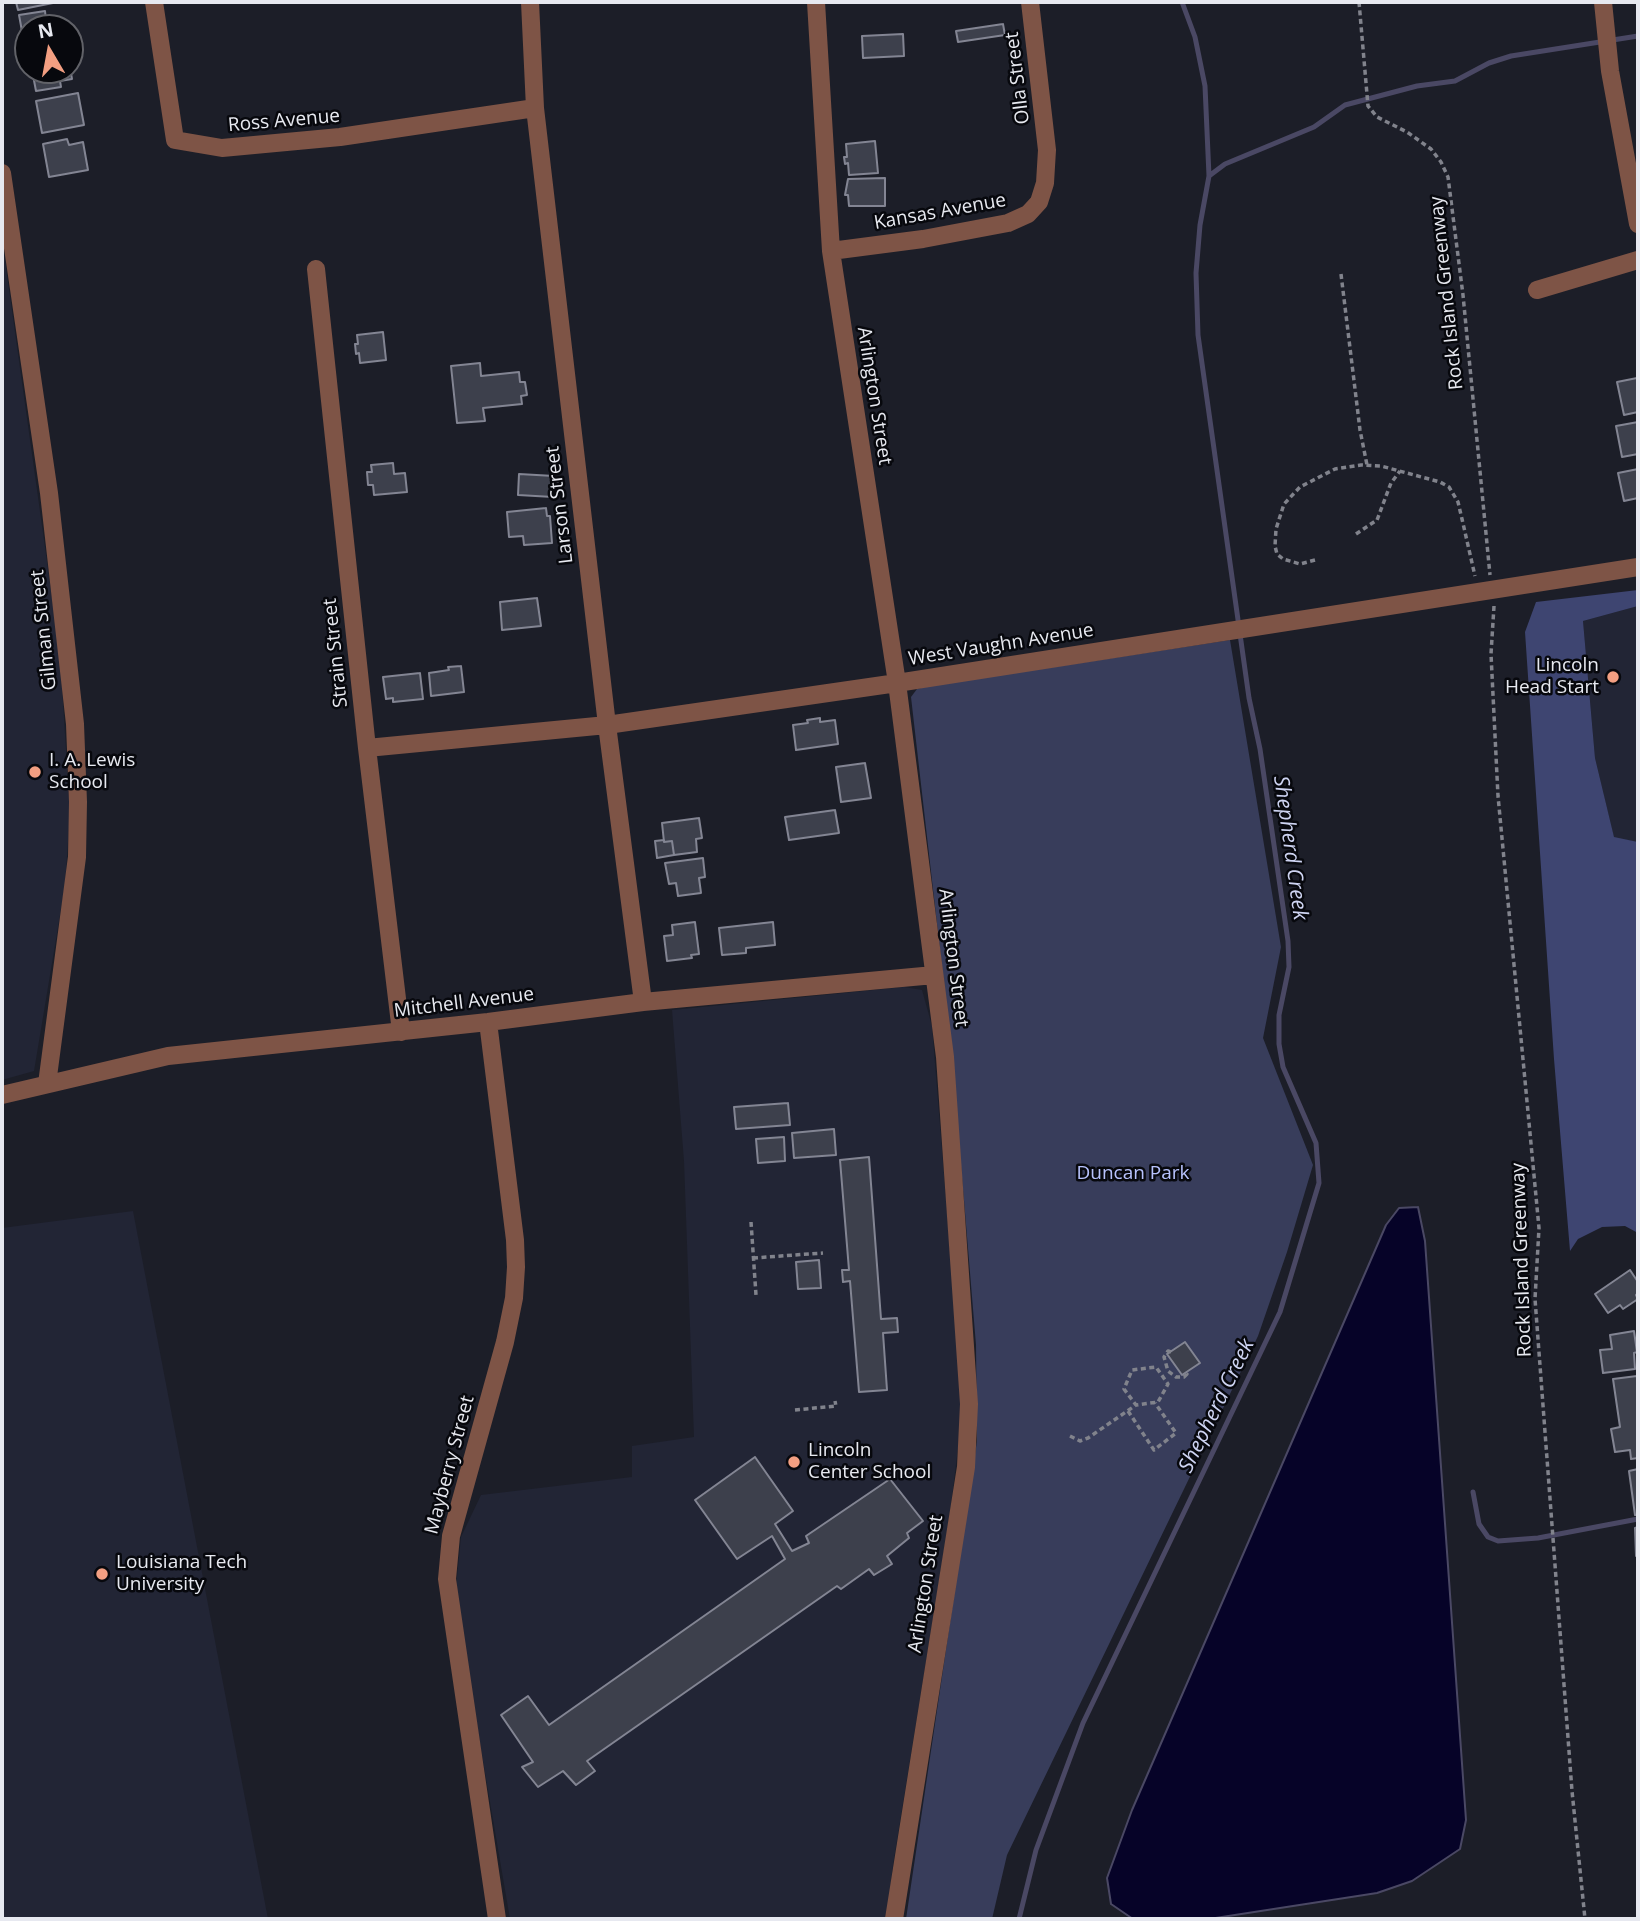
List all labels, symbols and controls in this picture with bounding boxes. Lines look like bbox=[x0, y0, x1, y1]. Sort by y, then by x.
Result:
north arrow bbox=[14, 14, 84, 84]
text: N bbox=[36, 16, 56, 44]
street label: Olla Street bbox=[1001, 30, 1035, 126]
street label: Ross Avenue bbox=[227, 105, 341, 137]
street label: Kansas Avenue bbox=[872, 189, 1008, 235]
street label: Rock Island Greenway bbox=[1425, 195, 1469, 391]
street label: Arlington Street bbox=[852, 325, 896, 467]
street label: Larson Street bbox=[541, 445, 579, 565]
street label: Gilman Street bbox=[26, 569, 62, 691]
street label: Strain Street bbox=[319, 597, 353, 709]
street label: West Vaughn Avenue bbox=[907, 619, 1095, 671]
place label: Lincoln Head Start bbox=[1505, 655, 1599, 699]
marker: Lincoln Head Start bbox=[1605, 669, 1621, 685]
place label: I. A. Lewis School bbox=[49, 750, 135, 794]
marker: I. A. Lewis School bbox=[27, 764, 43, 780]
water label: Shepherd Creek bbox=[1267, 774, 1313, 922]
street label: Arlington Street bbox=[933, 888, 973, 1028]
street label: Mitchell Avenue bbox=[393, 983, 535, 1023]
street label: Rock Island Greenway bbox=[1507, 1162, 1537, 1358]
park label: Duncan Park bbox=[1076, 1163, 1190, 1185]
water label: Shepherd Creek bbox=[1174, 1335, 1260, 1477]
street label: Mayberry Street bbox=[421, 1393, 479, 1537]
place label: Lincoln Center School bbox=[808, 1440, 931, 1484]
marker: Lincoln Center School bbox=[786, 1454, 802, 1470]
street label: Arlington Street bbox=[904, 1513, 948, 1655]
place label: Louisiana Tech University bbox=[116, 1552, 247, 1596]
marker: Louisiana Tech University bbox=[94, 1566, 110, 1582]

